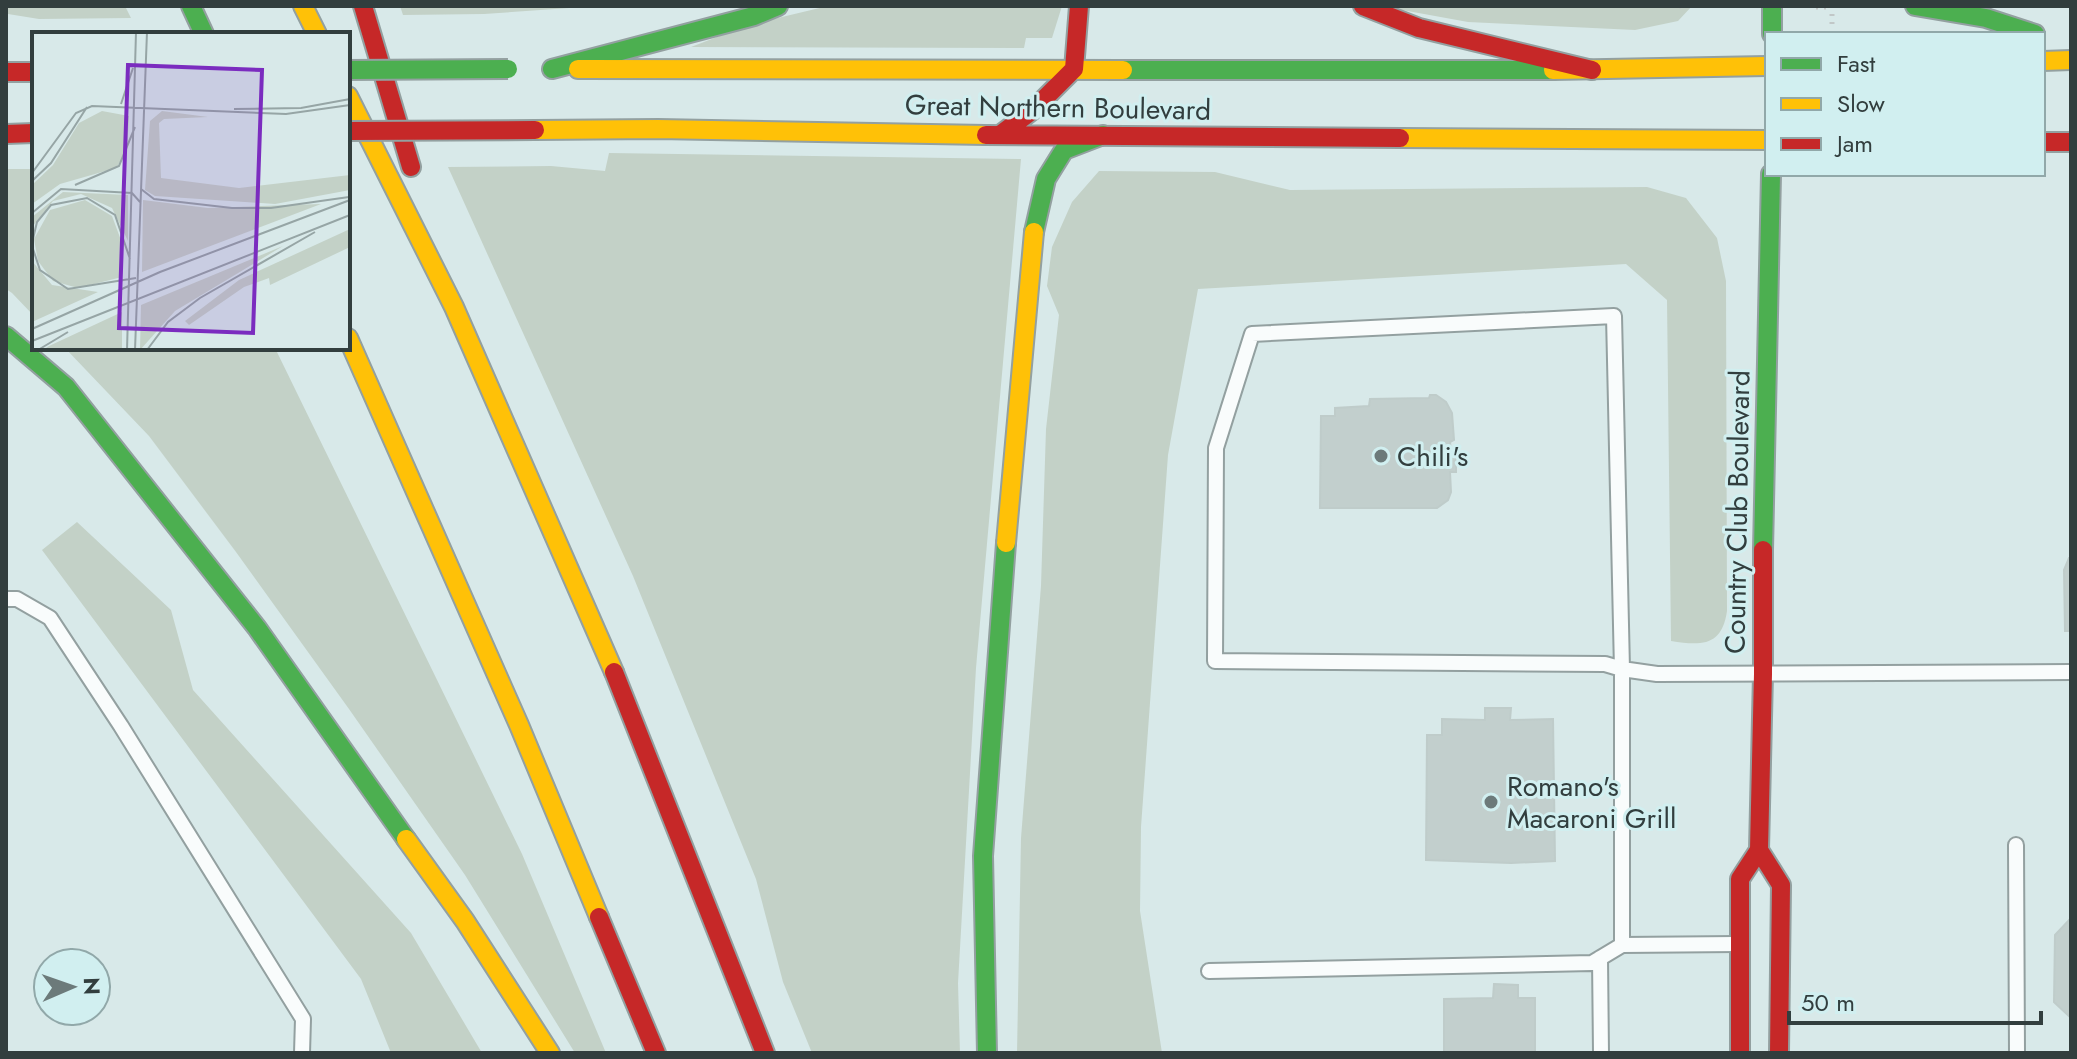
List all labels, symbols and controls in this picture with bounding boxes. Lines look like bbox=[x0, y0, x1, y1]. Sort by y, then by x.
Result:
inset map bbox=[32, 32, 350, 350]
legend bbox=[1765, 32, 2045, 176]
text: Fast bbox=[1837, 46, 1875, 81]
street label: Great Northern Boulevard bbox=[904, 84, 1212, 131]
text: Slow bbox=[1837, 86, 1885, 121]
text: Jam bbox=[1834, 126, 1873, 161]
street label: Country Club Boulevard bbox=[1715, 370, 1760, 654]
place label: Chili's bbox=[1397, 436, 1468, 477]
marker: Chili's bbox=[1372, 447, 1390, 465]
place label: Romano's Macaroni Grill bbox=[1507, 766, 1676, 839]
marker: Romano's Macaroni Grill bbox=[1482, 793, 1500, 811]
north arrow bbox=[32, 947, 112, 1027]
scale bar bbox=[1789, 975, 2041, 1025]
text: N bbox=[76, 977, 108, 996]
text: 50 m bbox=[1801, 985, 1855, 1020]

